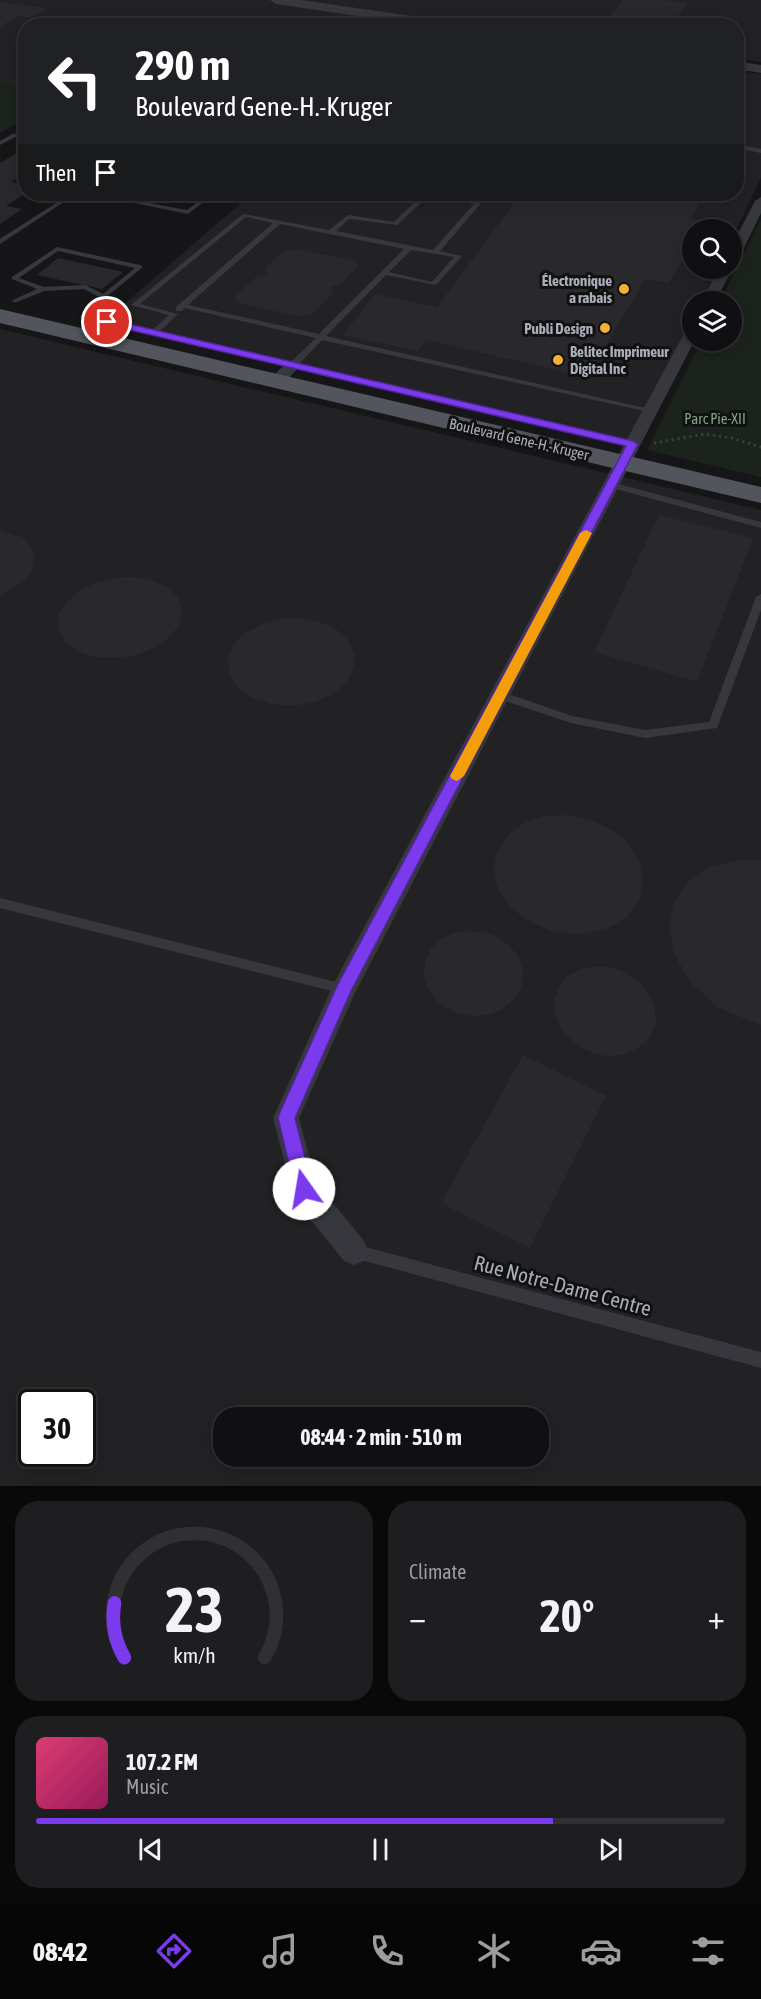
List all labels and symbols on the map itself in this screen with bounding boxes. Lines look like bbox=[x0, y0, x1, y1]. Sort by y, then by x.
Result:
place label: Électronique a rabais bbox=[542, 272, 613, 306]
marker: Électronique a rabais bbox=[617, 282, 631, 296]
pin bbox=[81, 296, 132, 347]
place label: Publi Design bbox=[524, 320, 593, 337]
marker: Publi Design bbox=[598, 321, 612, 335]
place label: Belitec Imprimeur Digital Inc bbox=[570, 343, 669, 377]
marker: Belitec Imprimeur Digital Inc bbox=[551, 353, 565, 367]
park label: Parc Pie-XII bbox=[684, 410, 746, 427]
street label: Boulevard Gene-H.-Kruger bbox=[448, 415, 591, 463]
position arrow bbox=[272, 1157, 336, 1221]
street label: Rue Notre-Dame Centre bbox=[472, 1250, 654, 1320]
speed limit sign: 30 bbox=[18, 1389, 96, 1467]

